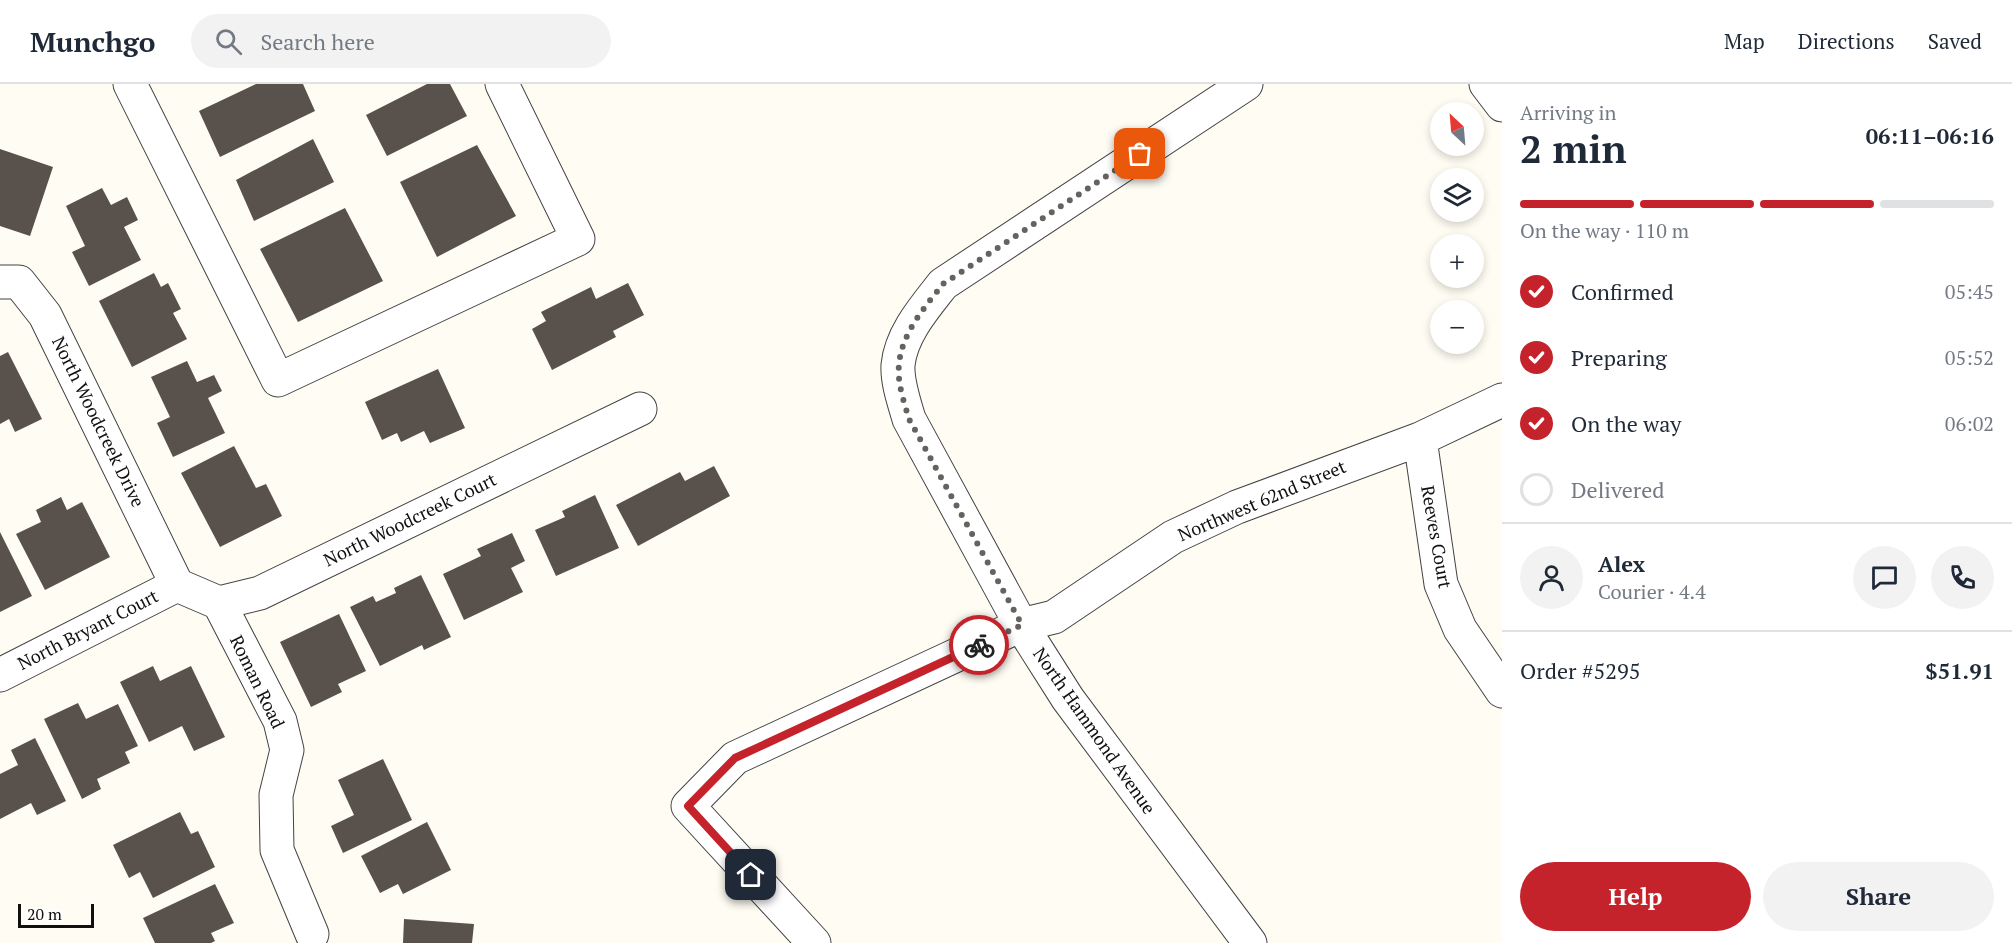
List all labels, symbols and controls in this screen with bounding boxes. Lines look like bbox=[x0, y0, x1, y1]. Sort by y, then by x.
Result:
search box bbox=[191, 14, 611, 68]
text: Munchgo bbox=[30, 23, 155, 60]
icon: search bbox=[212, 25, 245, 58]
text: Search here bbox=[260, 27, 375, 56]
text: Map bbox=[1724, 27, 1765, 55]
text: Directions bbox=[1798, 27, 1895, 55]
text: Saved bbox=[1928, 27, 1982, 55]
text: Arriving in bbox=[1520, 99, 1616, 126]
north arrow bbox=[1430, 102, 1484, 156]
map controls bbox=[1430, 102, 1484, 354]
text: 06:11–06:16 bbox=[1866, 121, 1994, 150]
text: 2 min bbox=[1520, 122, 1627, 174]
pin bbox=[1114, 128, 1165, 179]
icon: bag bbox=[1123, 137, 1156, 170]
button: layers bbox=[1430, 168, 1484, 222]
text: On the way · 110 m bbox=[1520, 217, 1689, 244]
button: + bbox=[1430, 234, 1484, 288]
icon: check bbox=[1520, 275, 1553, 308]
text: Confirmed bbox=[1571, 277, 1674, 306]
text: 05:45 bbox=[1945, 278, 1994, 305]
button: − bbox=[1430, 300, 1484, 354]
street label: North Woodcreek Drive bbox=[47, 332, 151, 511]
icon: check bbox=[1520, 341, 1553, 374]
text: Preparing bbox=[1571, 343, 1667, 372]
text: 05:52 bbox=[1945, 344, 1994, 371]
icon: check bbox=[1520, 407, 1553, 440]
text: On the way bbox=[1571, 409, 1681, 438]
text: 06:02 bbox=[1945, 410, 1994, 437]
street label: Northwest 62nd Street bbox=[1174, 454, 1350, 546]
street label: North Woodcreek Court bbox=[319, 467, 500, 571]
text: Delivered bbox=[1571, 475, 1664, 504]
street label: Reeves Court bbox=[1416, 484, 1458, 590]
button: person bbox=[1520, 546, 1583, 609]
button: chat bbox=[1853, 546, 1916, 609]
button: phone bbox=[1931, 546, 1994, 609]
text: Alex bbox=[1598, 549, 1645, 578]
text: Courier · 4.4 bbox=[1598, 578, 1706, 605]
street label: North Bryant Court bbox=[13, 583, 162, 675]
courier bbox=[949, 615, 1009, 675]
icon: bike bbox=[963, 629, 996, 662]
street label: Roman Road bbox=[225, 631, 291, 732]
street label: North Hammond Avenue bbox=[1028, 642, 1162, 819]
text: Order #5295 bbox=[1520, 656, 1640, 685]
text: $51.91 bbox=[1925, 656, 1994, 685]
pin bbox=[725, 849, 776, 900]
icon: home bbox=[734, 858, 767, 891]
button: Help bbox=[1520, 862, 1751, 931]
button: Share bbox=[1763, 862, 1994, 931]
scale bar bbox=[18, 901, 94, 928]
text: 20 m bbox=[27, 903, 62, 925]

